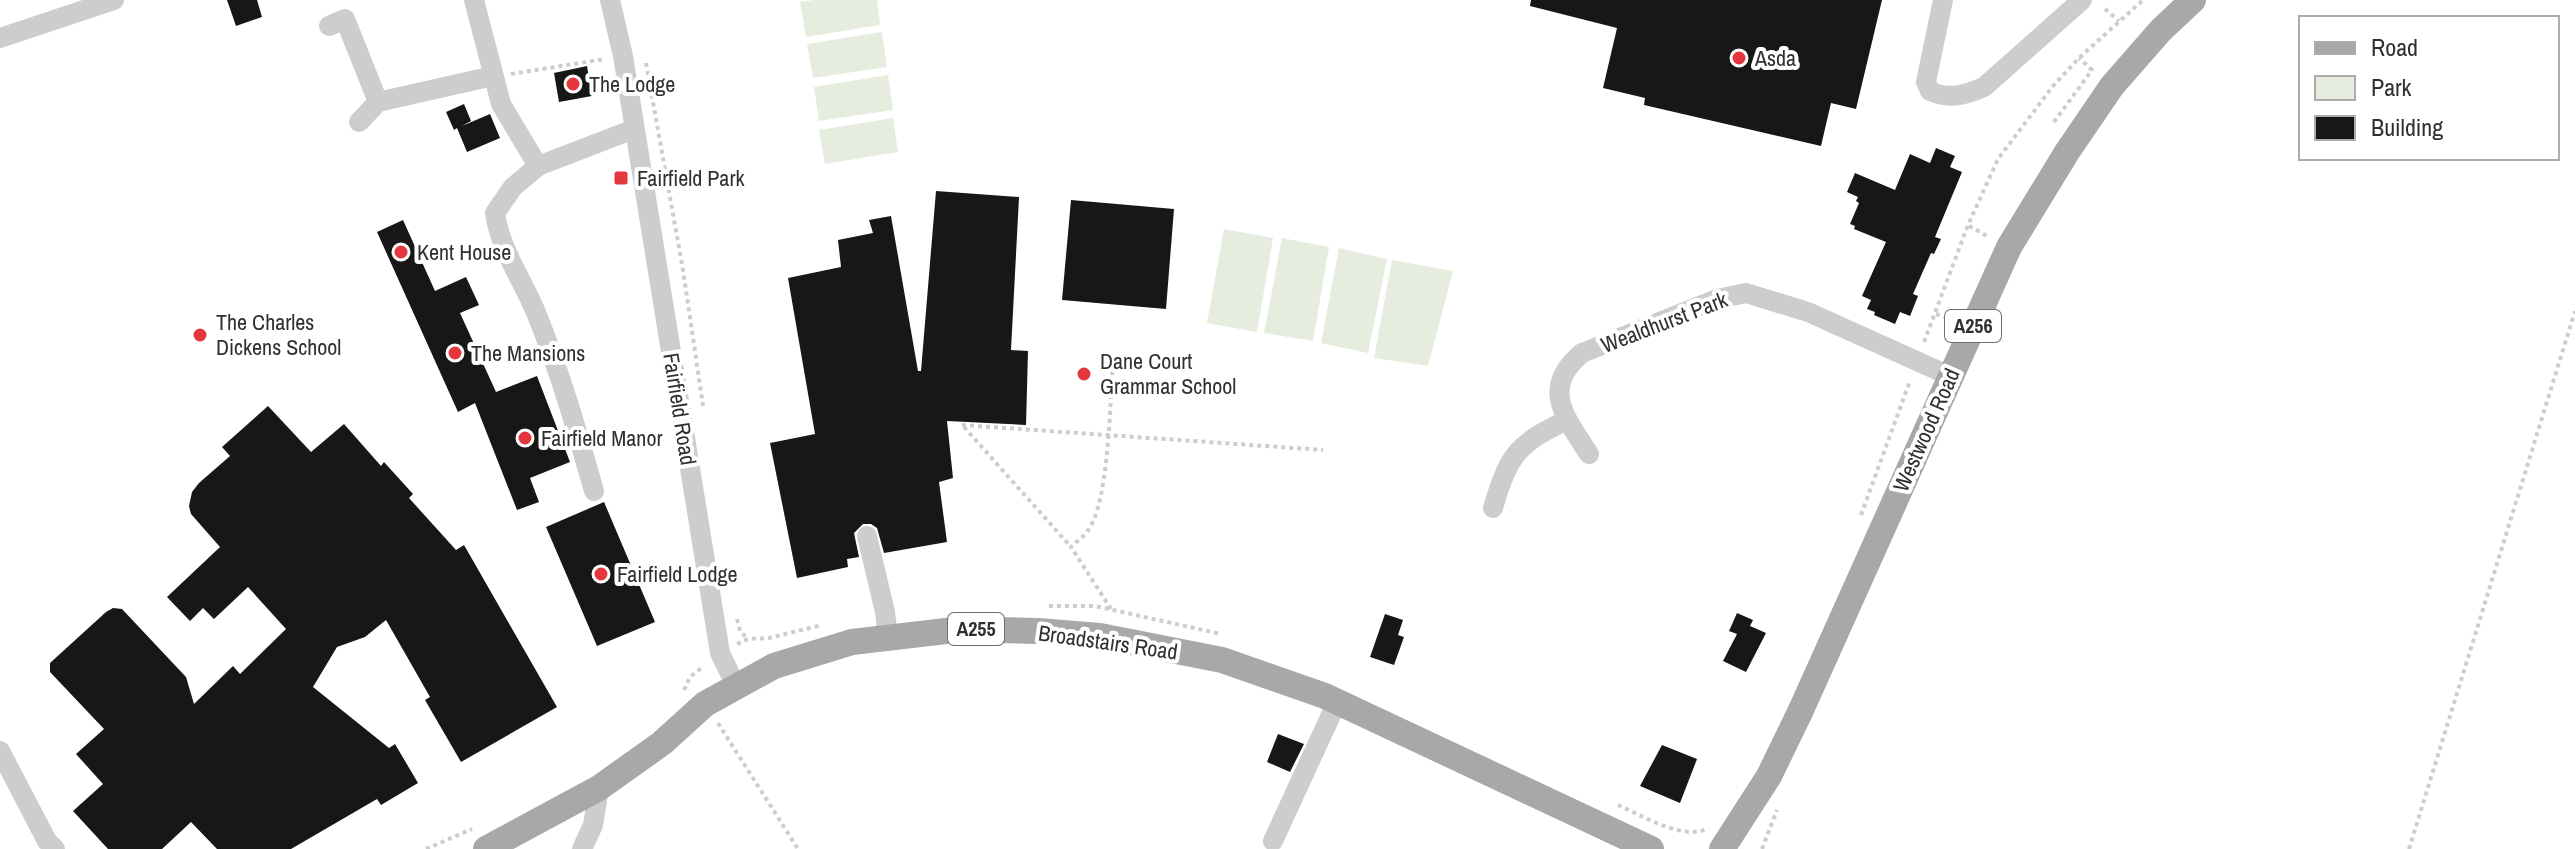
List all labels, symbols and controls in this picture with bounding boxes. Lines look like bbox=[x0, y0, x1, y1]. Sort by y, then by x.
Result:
legend bbox=[2299, 16, 2559, 160]
text: Road bbox=[2371, 31, 2418, 63]
place label: Asda bbox=[1754, 43, 1796, 73]
marker: Asda bbox=[1730, 49, 1748, 67]
place label: The Lodge bbox=[589, 69, 675, 99]
text: Park bbox=[2371, 71, 2412, 103]
marker: The Lodge bbox=[564, 75, 582, 93]
text: Building bbox=[2371, 111, 2443, 143]
place label: Fairfield Park bbox=[637, 163, 745, 193]
marker: Fairfield Park bbox=[612, 169, 630, 187]
place label: Kent House bbox=[417, 237, 511, 267]
marker: Kent House bbox=[392, 243, 410, 261]
street label: Wealdhurst Park bbox=[1597, 284, 1732, 360]
place label: The Charles Dickens School bbox=[216, 307, 341, 362]
road number: A256 bbox=[1945, 310, 2001, 342]
marker: The Charles Dickens School bbox=[191, 326, 209, 344]
place label: The Mansions bbox=[471, 338, 585, 368]
marker: The Mansions bbox=[446, 344, 464, 362]
place label: Dane Court Grammar School bbox=[1100, 346, 1236, 401]
street label: Fairfield Road bbox=[656, 351, 704, 467]
street label: Westwood Road bbox=[1885, 364, 1967, 496]
marker: Dane Court Grammar School bbox=[1075, 365, 1093, 383]
place label: Fairfield Manor bbox=[541, 423, 662, 453]
marker: Fairfield Manor bbox=[516, 429, 534, 447]
place label: Fairfield Lodge bbox=[617, 559, 737, 589]
marker: Fairfield Lodge bbox=[592, 565, 610, 583]
road number: A255 bbox=[948, 613, 1004, 645]
street label: Broadstairs Road bbox=[1036, 617, 1180, 667]

